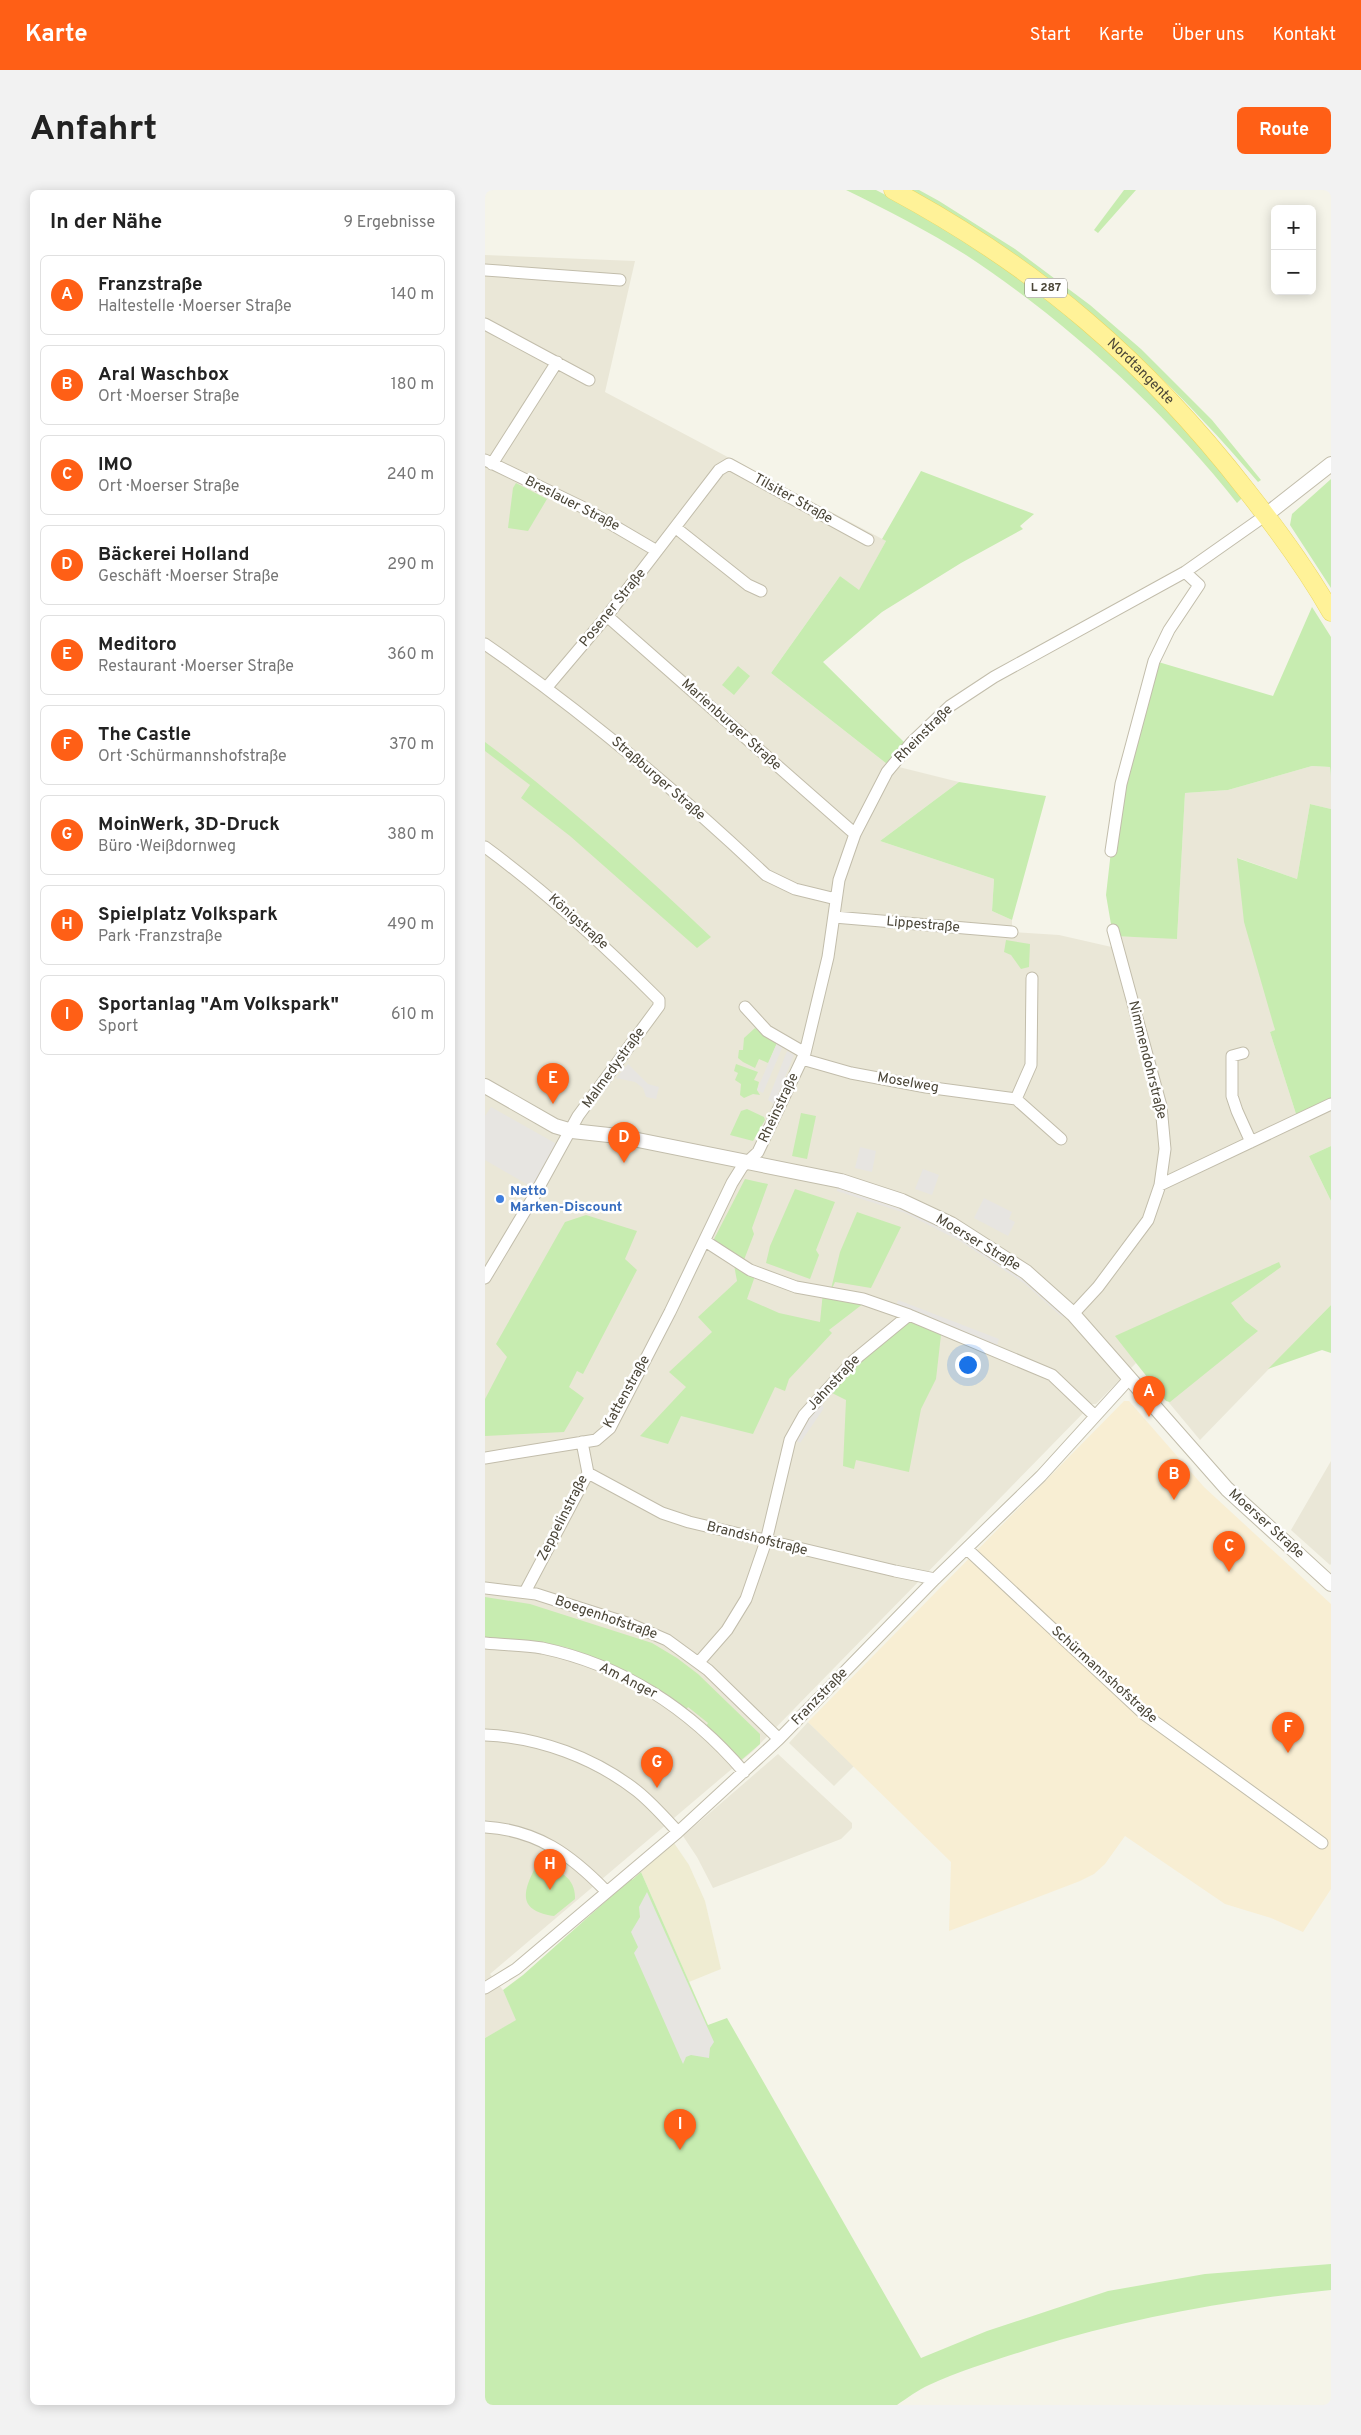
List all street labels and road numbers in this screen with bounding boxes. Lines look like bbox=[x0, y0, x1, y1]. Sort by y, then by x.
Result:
road number: L 287 bbox=[1025, 279, 1067, 298]
street label: Nordtangente bbox=[1103, 335, 1178, 408]
street label: Tilsiter Straße bbox=[750, 470, 836, 528]
street label: Breslauer Straße bbox=[522, 473, 622, 535]
street label: Posener Straße bbox=[576, 565, 650, 651]
street label: Marienburger Straße bbox=[677, 676, 785, 774]
street label: Rheinstraße bbox=[891, 701, 957, 767]
street label: Straßburger Straße bbox=[607, 733, 709, 825]
street label: Königstraße bbox=[544, 891, 612, 953]
street label: Lippestraße bbox=[886, 913, 960, 937]
street label: Nimmendohrstraße bbox=[1124, 999, 1170, 1121]
street label: Malmedystraße bbox=[579, 1024, 649, 1112]
street label: Moselweg bbox=[876, 1069, 940, 1097]
street label: Rheinstraße bbox=[755, 1070, 803, 1146]
street label: Moerser Straße bbox=[933, 1211, 1023, 1275]
street label: Kattenstraße bbox=[600, 1352, 654, 1432]
street label: Jahnstraße bbox=[804, 1352, 864, 1414]
street label: Zeppelinstraße bbox=[534, 1472, 592, 1564]
street label: Moerser Straße bbox=[1225, 1486, 1307, 1562]
street label: Brandshofstraße bbox=[705, 1518, 809, 1560]
street label: Boegenhofstraße bbox=[552, 1592, 660, 1644]
street label: Schürmannshofstraße bbox=[1047, 1623, 1161, 1727]
street label: Am Anger bbox=[596, 1659, 660, 1703]
street label: Franzstraße bbox=[788, 1665, 852, 1729]

